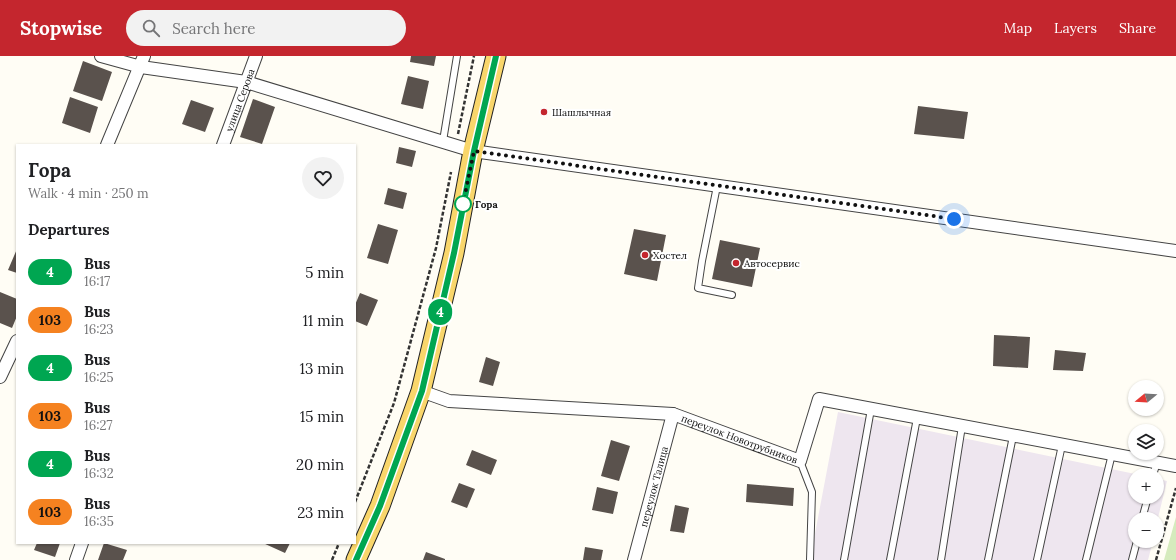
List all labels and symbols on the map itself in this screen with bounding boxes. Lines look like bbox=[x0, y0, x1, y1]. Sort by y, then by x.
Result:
street label: улица Серова bbox=[223, 67, 258, 133]
place label: Шашлычная bbox=[552, 106, 611, 119]
marker: Шашлычная bbox=[539, 107, 549, 117]
marker: Гора bbox=[454, 195, 472, 213]
place label: Гора bbox=[475, 198, 498, 211]
your location bbox=[944, 209, 964, 229]
place label: Хостел bbox=[653, 249, 687, 262]
marker: Хостел bbox=[640, 250, 650, 260]
place label: Автосервис bbox=[743, 257, 800, 270]
marker: Автосервис bbox=[731, 258, 741, 268]
line badge: 4 bbox=[427, 299, 453, 325]
north arrow bbox=[1128, 380, 1164, 416]
street label: переулок Новотрубников bbox=[679, 412, 799, 467]
street label: переулок Талица bbox=[637, 445, 671, 528]

